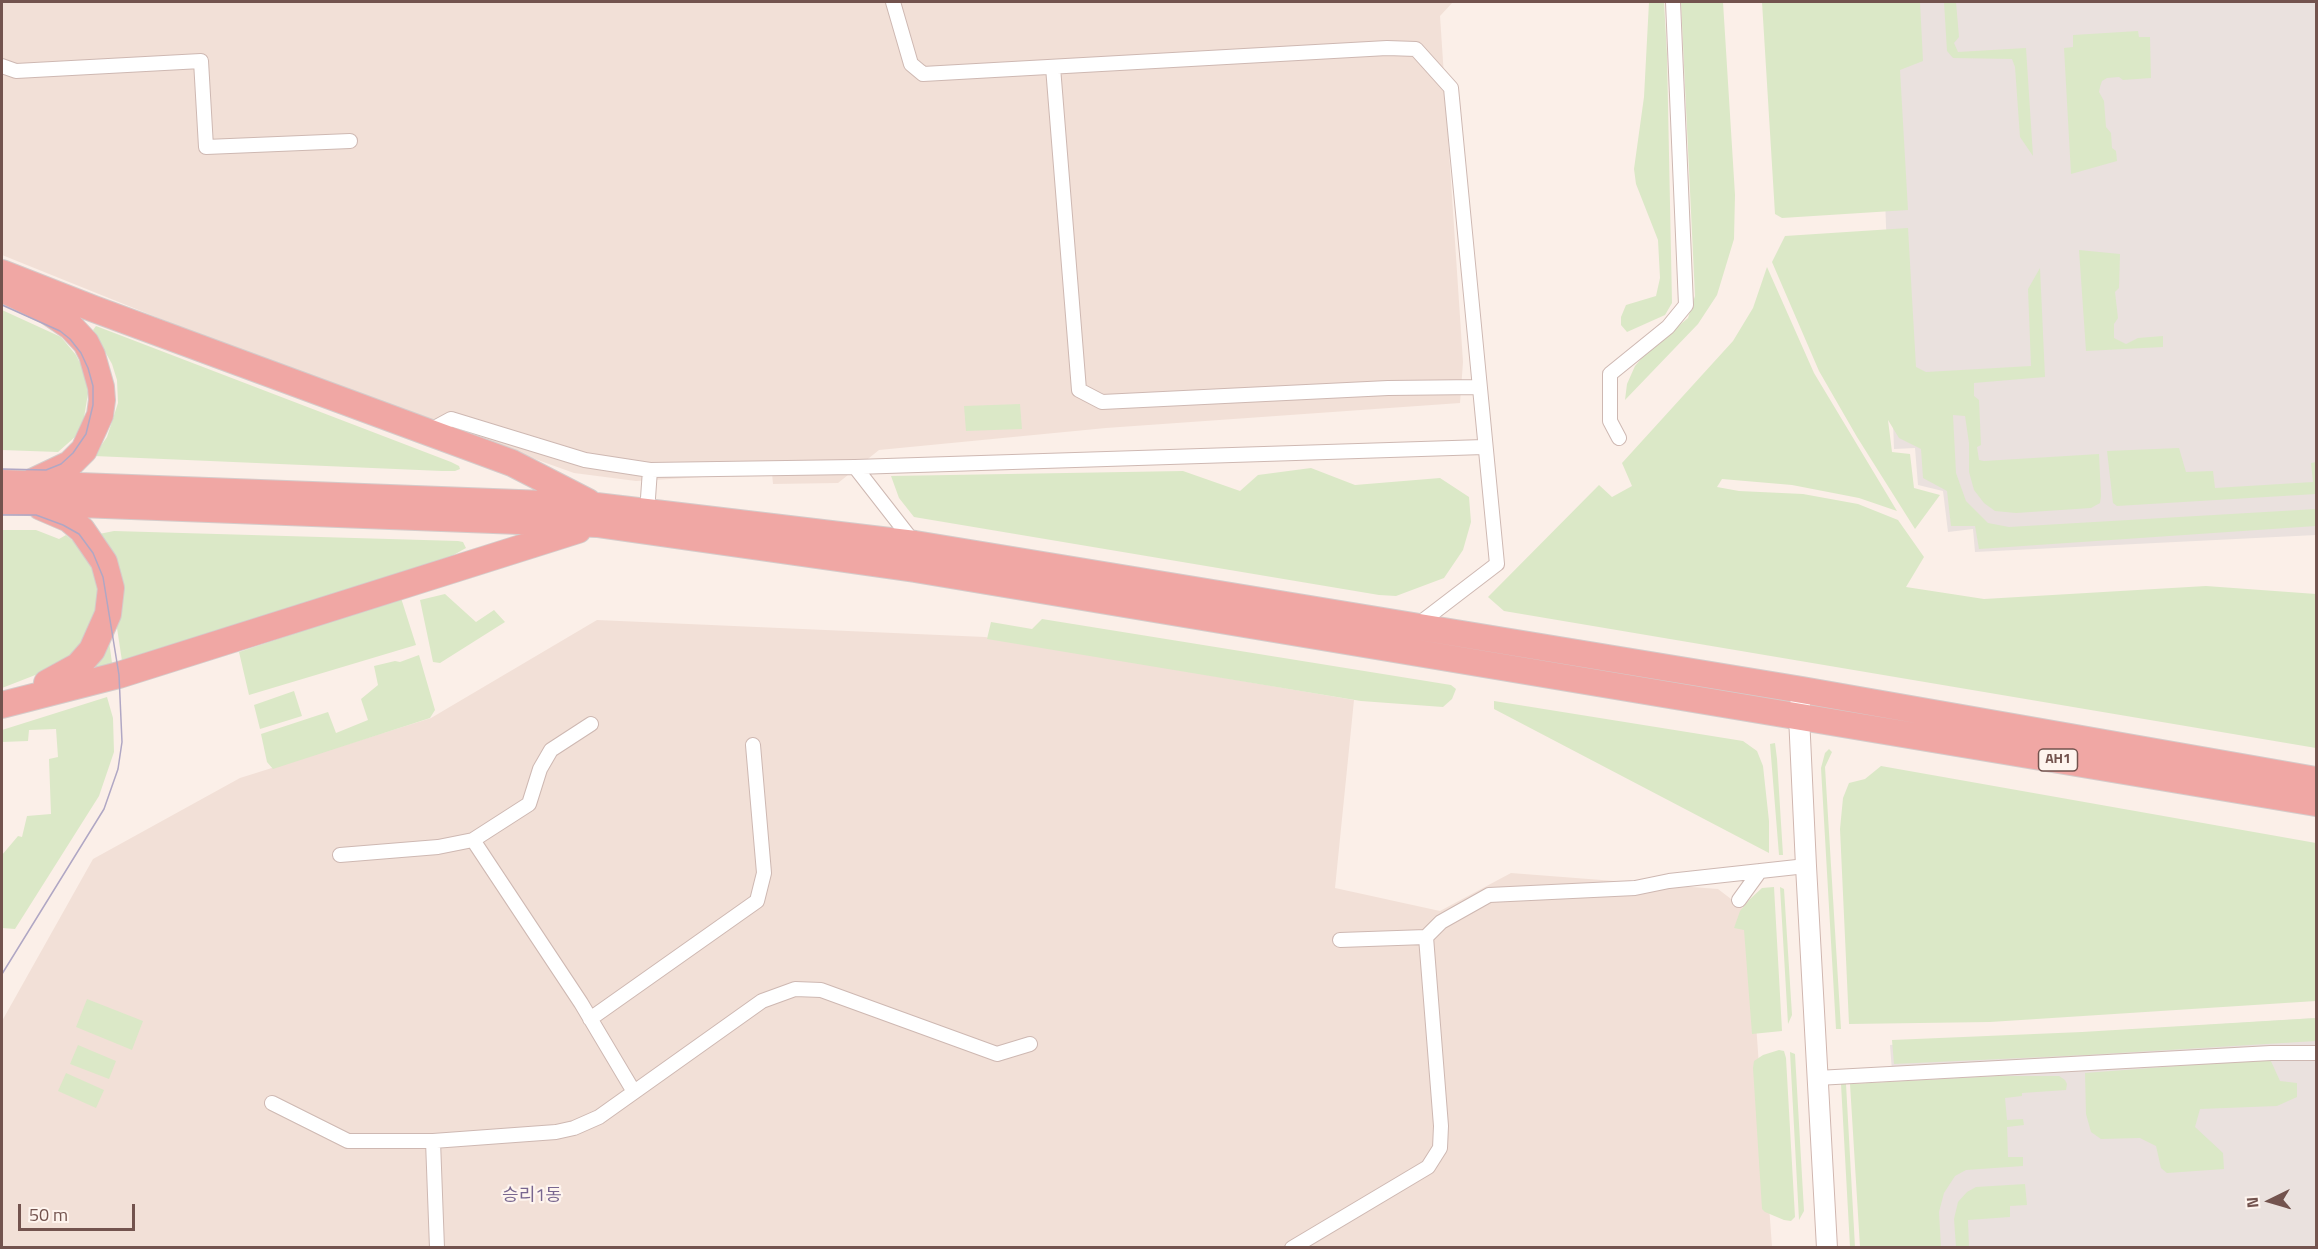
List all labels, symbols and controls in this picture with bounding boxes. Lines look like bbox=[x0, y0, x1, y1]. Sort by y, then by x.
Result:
road number: AH1 bbox=[2038, 749, 2078, 771]
north arrow bbox=[2240, 1171, 2300, 1231]
district label: 승리1동 bbox=[502, 1186, 562, 1208]
scale bar bbox=[21, 1192, 138, 1230]
text: N bbox=[2240, 1196, 2265, 1209]
text: 50 m bbox=[29, 1201, 68, 1228]

